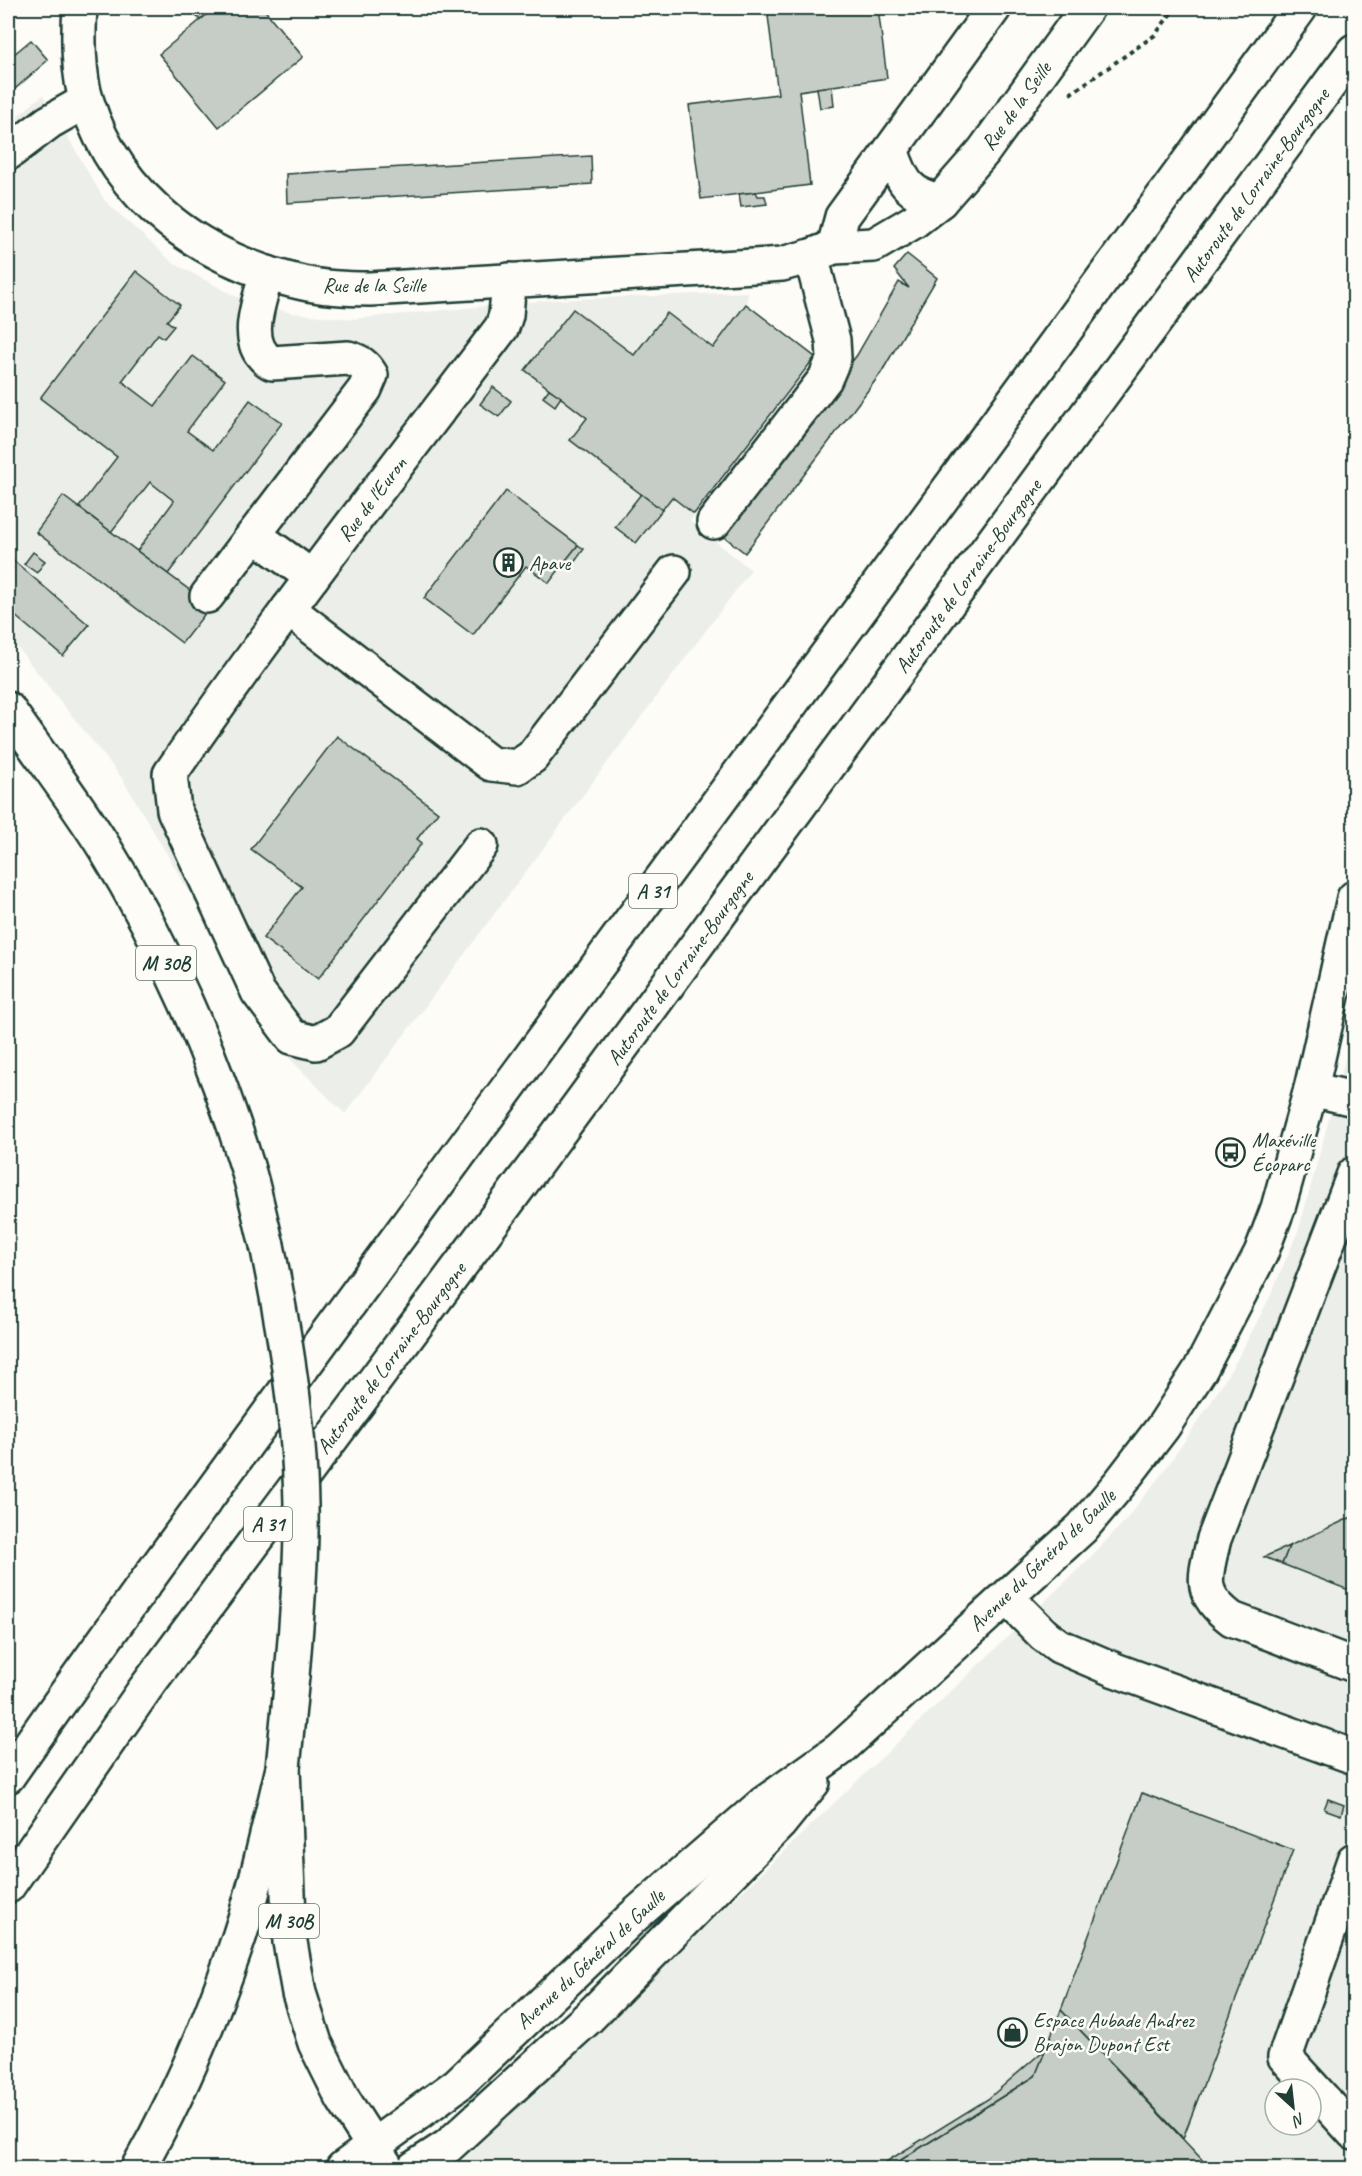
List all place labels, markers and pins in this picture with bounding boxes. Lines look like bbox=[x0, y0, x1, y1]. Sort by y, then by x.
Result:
building icon: Apave bbox=[492, 547, 524, 579]
place label: Apave bbox=[529, 550, 572, 576]
place label: Maxéville Écoparc bbox=[1252, 1127, 1317, 1177]
bus stop icon: Maxéville Écoparc bbox=[1215, 1136, 1247, 1168]
place label: Espace Aubade Andrez Brajon Dupont Est bbox=[1033, 2007, 1195, 2057]
shop icon: Espace Aubade Andrez Brajon Dupont Est bbox=[996, 2016, 1028, 2048]

